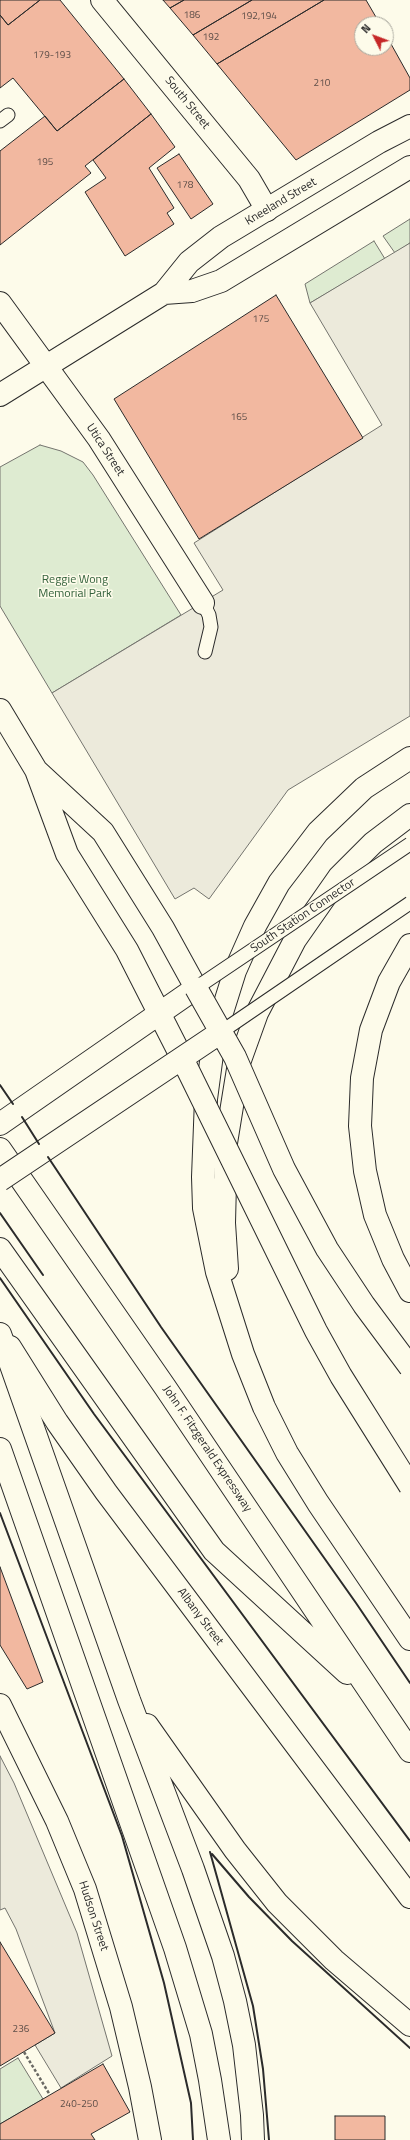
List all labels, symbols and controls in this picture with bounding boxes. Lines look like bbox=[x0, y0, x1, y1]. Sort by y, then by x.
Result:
house number: 186 bbox=[184, 10, 200, 22]
house number: 192,194 bbox=[241, 11, 277, 23]
north arrow bbox=[354, 16, 394, 56]
text: N bbox=[357, 20, 374, 37]
house number: 192 bbox=[203, 32, 219, 44]
house number: 179-193 bbox=[33, 50, 71, 62]
street label: South Street bbox=[161, 74, 213, 132]
house number: 210 bbox=[314, 78, 330, 90]
house number: 195 bbox=[37, 157, 53, 169]
street label: Kneeland Street bbox=[243, 175, 319, 229]
house number: 178 bbox=[177, 180, 193, 192]
house number: 175 bbox=[253, 314, 269, 326]
house number: 165 bbox=[231, 412, 247, 424]
street label: Utica Street bbox=[83, 421, 127, 479]
park label: Reggie Wong Memorial Park bbox=[38, 573, 112, 601]
street label: South Station Connector bbox=[248, 876, 358, 956]
street label: John F. Fitzgerald Expressway bbox=[159, 1383, 255, 1515]
street label: Albany Street bbox=[174, 1586, 226, 1648]
street label: Hudson Street bbox=[75, 1879, 111, 1953]
house number: 236 bbox=[13, 2024, 29, 2036]
house number: 240-250 bbox=[60, 2099, 98, 2111]

